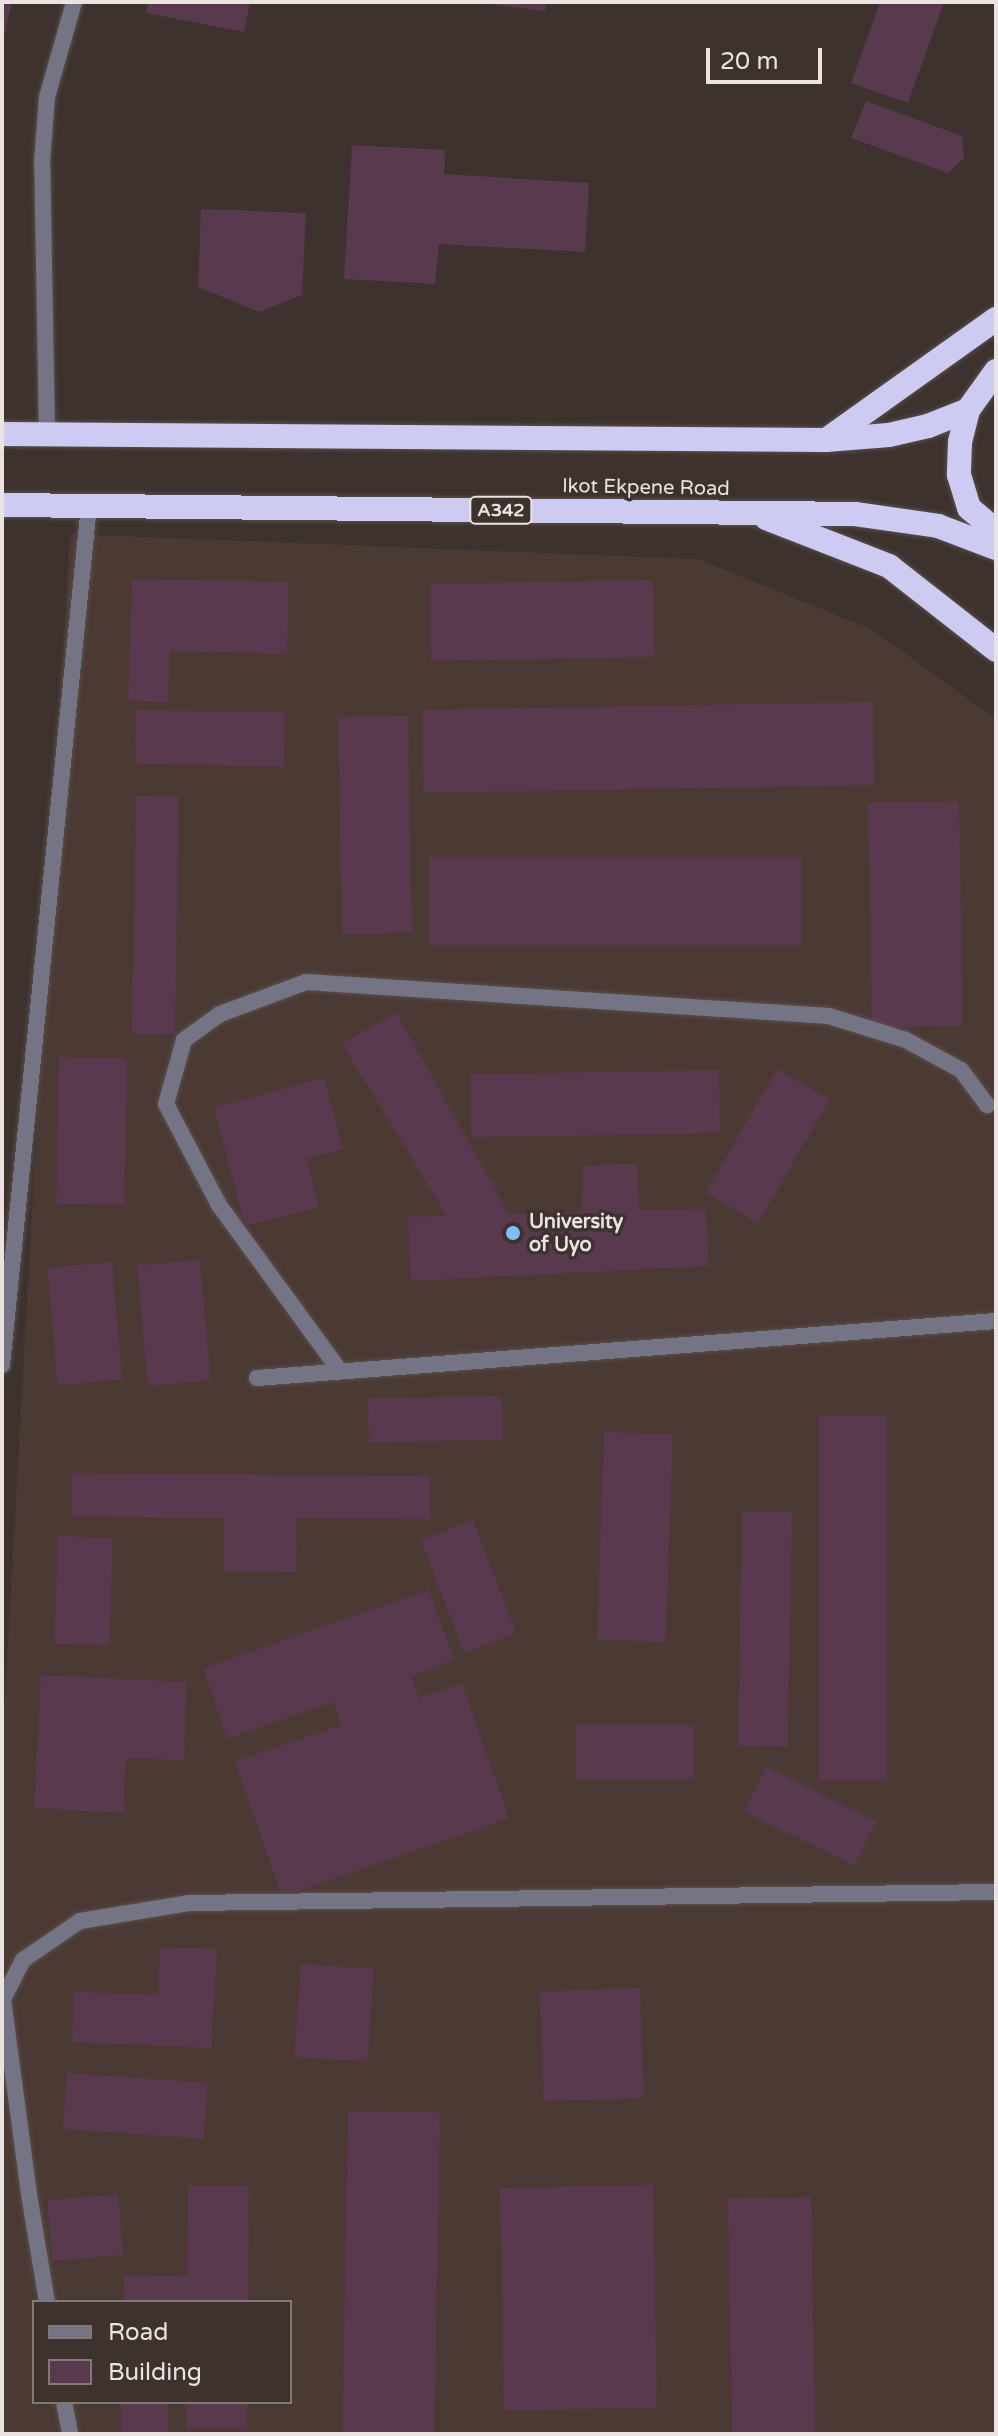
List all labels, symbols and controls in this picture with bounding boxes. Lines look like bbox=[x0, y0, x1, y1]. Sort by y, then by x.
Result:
scale bar bbox=[710, 32, 826, 82]
text: 20 m bbox=[720, 47, 778, 76]
street label: Ikot Ekpene Road bbox=[562, 475, 730, 501]
road number: A342 bbox=[469, 496, 533, 524]
place label: University of Uyo bbox=[529, 1210, 623, 1257]
marker: University of Uyo bbox=[504, 1224, 522, 1242]
legend bbox=[32, 2300, 292, 2404]
text: Road bbox=[108, 2318, 168, 2347]
text: Building bbox=[108, 2358, 202, 2387]

